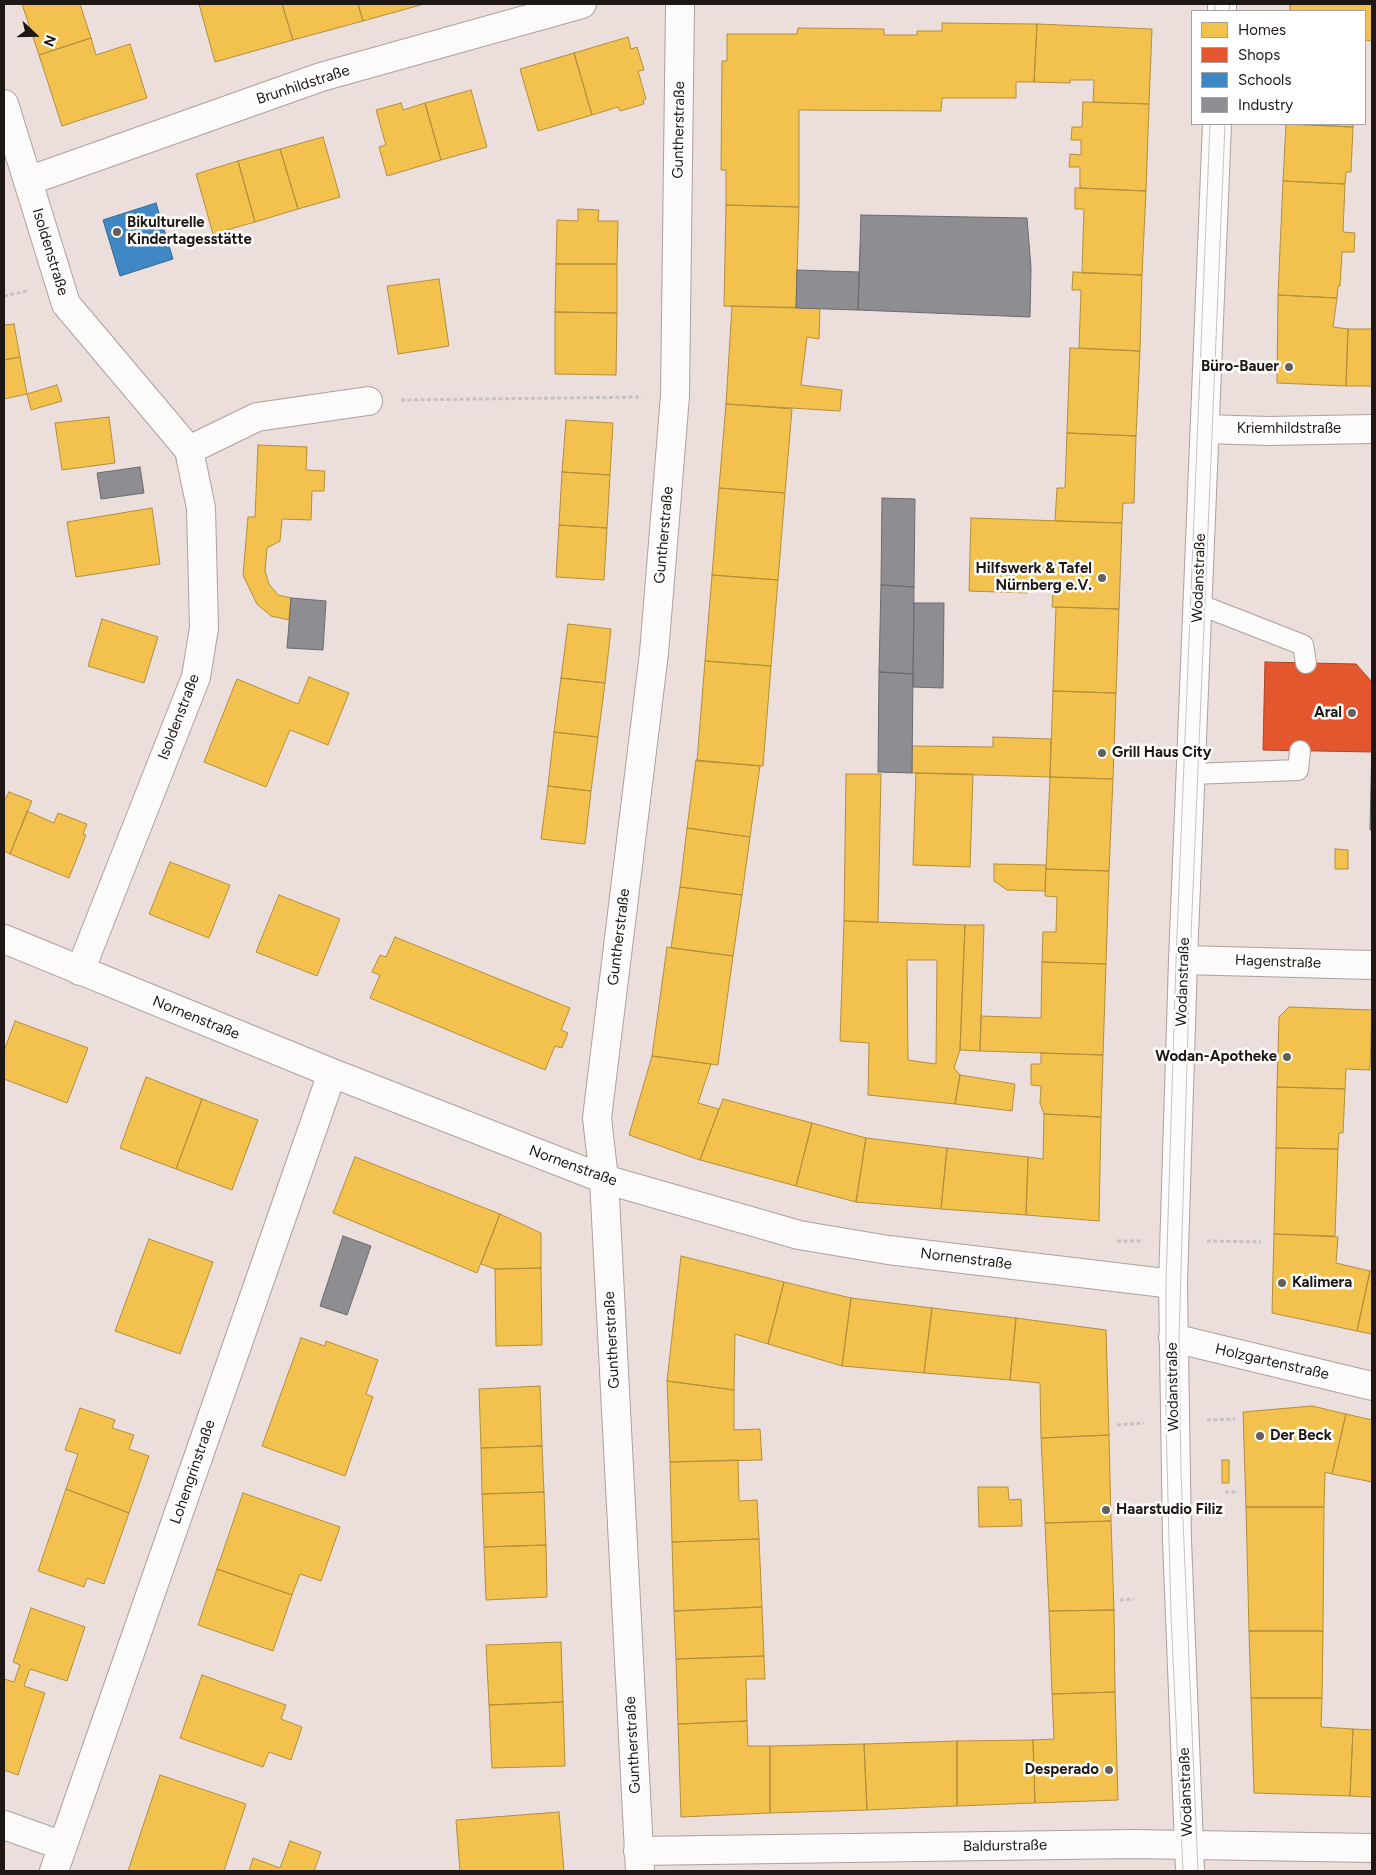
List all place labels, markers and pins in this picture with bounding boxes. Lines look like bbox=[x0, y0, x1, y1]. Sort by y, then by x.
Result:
place label: Bikulturelle Kindertagesstätte bbox=[127, 214, 252, 249]
marker: Bikulturelle Kindertagesstätte bbox=[111, 226, 123, 238]
place label: Büro-Bauer bbox=[1201, 358, 1279, 376]
marker: Büro-Bauer bbox=[1283, 361, 1295, 373]
place label: Hilfswerk & Tafel Nürnberg e.V. bbox=[976, 560, 1092, 595]
marker: Hilfswerk & Tafel Nürnberg e.V. bbox=[1096, 572, 1108, 584]
place label: Aral bbox=[1314, 704, 1342, 722]
marker: Aral bbox=[1346, 707, 1358, 719]
place label: Grill Haus City bbox=[1112, 744, 1212, 762]
marker: Grill Haus City bbox=[1096, 747, 1108, 759]
place label: Wodan-Apotheke bbox=[1155, 1048, 1277, 1066]
marker: Wodan-Apotheke bbox=[1281, 1051, 1293, 1063]
place label: Kalimera bbox=[1292, 1274, 1352, 1292]
marker: Kalimera bbox=[1276, 1277, 1288, 1289]
place label: Der Beck bbox=[1270, 1427, 1332, 1445]
marker: Der Beck bbox=[1254, 1430, 1266, 1442]
place label: Haarstudio Filiz bbox=[1116, 1501, 1223, 1519]
marker: Haarstudio Filiz bbox=[1100, 1504, 1112, 1516]
place label: Desperado bbox=[1025, 1761, 1099, 1779]
marker: Desperado bbox=[1103, 1764, 1115, 1776]

